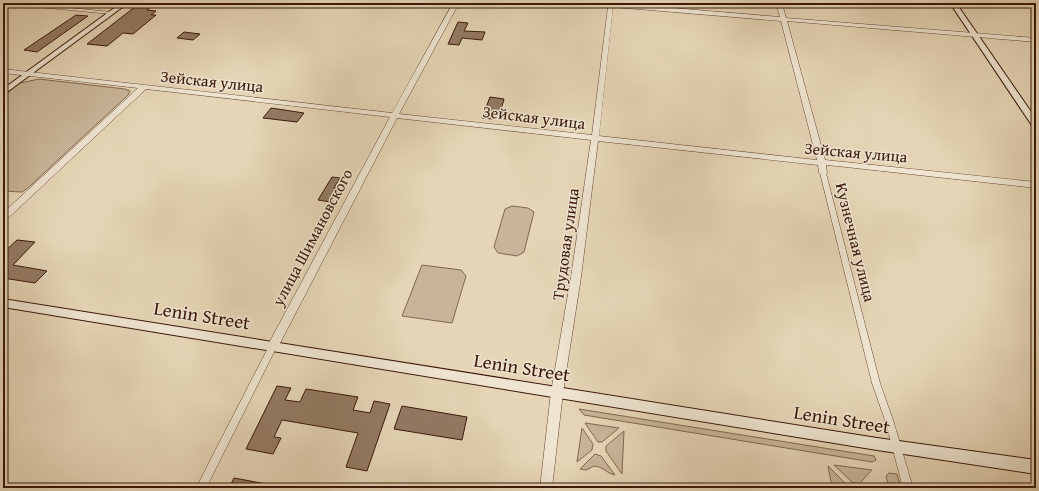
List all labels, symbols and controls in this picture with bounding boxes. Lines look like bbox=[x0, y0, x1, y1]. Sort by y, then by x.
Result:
street label: Зейская улица bbox=[159, 64, 265, 98]
street label: Зейская улица bbox=[481, 99, 587, 135]
street label: Зейская улица bbox=[804, 136, 909, 168]
street label: улица Шимановского bbox=[265, 164, 358, 311]
street label: Кузнечная улица bbox=[830, 180, 882, 304]
street label: Трудовая улица bbox=[545, 186, 585, 302]
street label: Lenin Street bbox=[152, 294, 252, 336]
street label: Lenin Street bbox=[472, 346, 572, 388]
street label: Lenin Street bbox=[792, 398, 892, 440]

